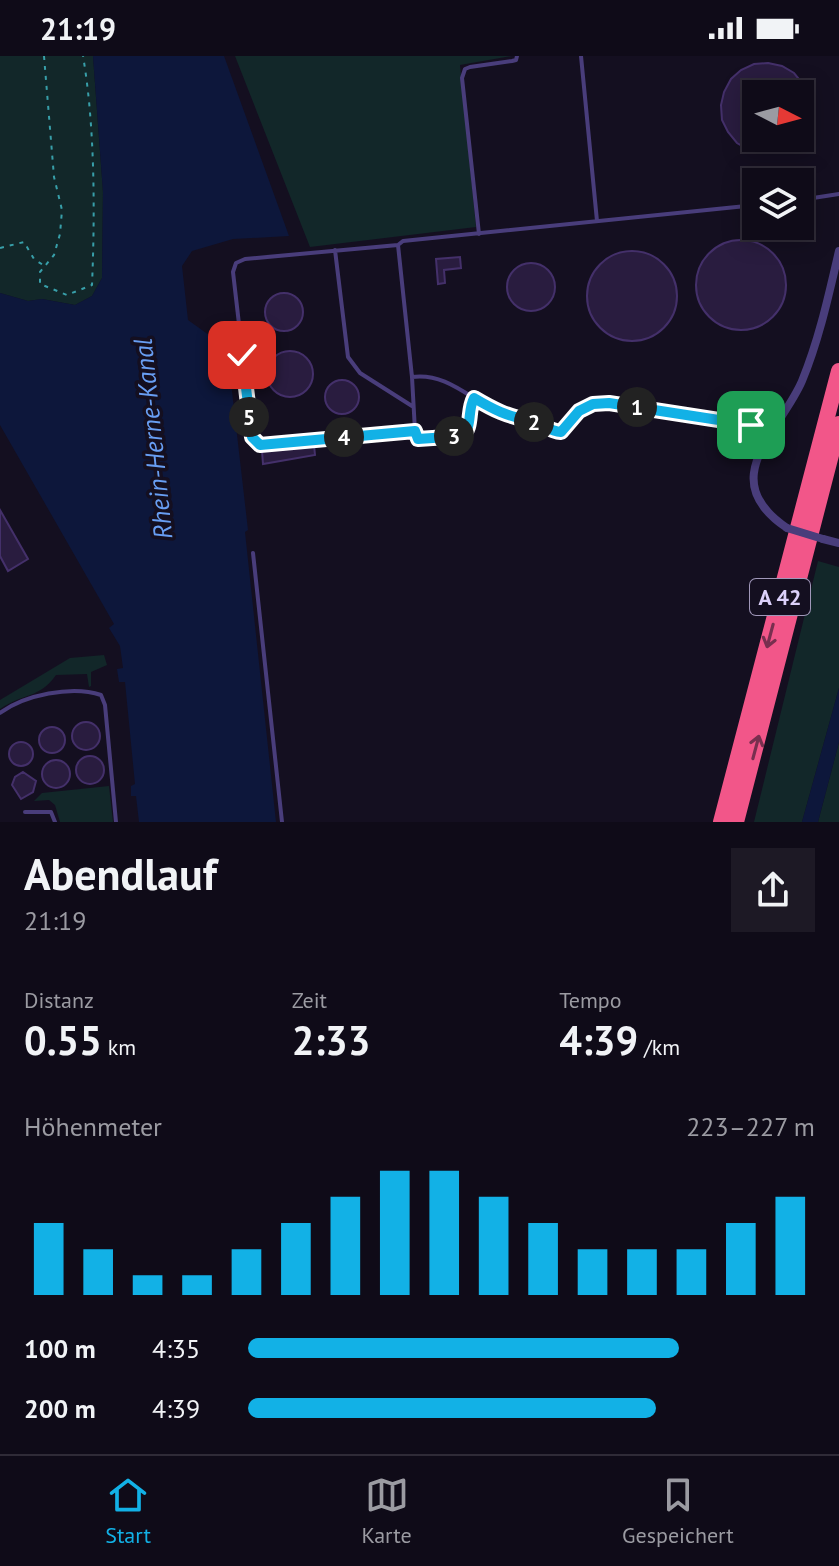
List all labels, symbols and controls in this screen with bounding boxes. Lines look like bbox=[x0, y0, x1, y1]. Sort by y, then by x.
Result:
text: 21:19 bbox=[40, 9, 116, 48]
north arrow bbox=[742, 80, 814, 152]
map controls bbox=[742, 80, 814, 240]
button: layers bbox=[742, 168, 814, 240]
pin bbox=[208, 321, 276, 389]
icon: check bbox=[220, 333, 264, 377]
water label: Rhein-Herne-Kanal bbox=[126, 337, 179, 541]
pin: 1 bbox=[617, 387, 657, 427]
pin bbox=[717, 391, 785, 459]
text: 1 bbox=[631, 393, 643, 421]
pin: 5 bbox=[229, 397, 269, 437]
pin: 2 bbox=[514, 402, 554, 442]
text: 5 bbox=[243, 403, 255, 431]
icon: arrive bbox=[729, 403, 773, 447]
text: 2 bbox=[528, 408, 540, 436]
pin: 3 bbox=[434, 416, 474, 456]
pin: 4 bbox=[324, 417, 364, 457]
text: 3 bbox=[448, 422, 460, 450]
text: 4 bbox=[338, 423, 350, 451]
road number: A 42 bbox=[750, 579, 810, 615]
one-way arrow bbox=[761, 623, 776, 649]
one-way arrow bbox=[749, 734, 764, 760]
text: Abendlauf bbox=[24, 845, 217, 902]
button: share bbox=[731, 848, 815, 932]
text: 21:19 bbox=[24, 904, 86, 937]
text: Distanz bbox=[24, 986, 94, 1014]
text: Zeit bbox=[292, 986, 327, 1014]
text: Tempo bbox=[559, 986, 621, 1014]
text: 0.55 bbox=[24, 1014, 102, 1066]
text: 2:33 bbox=[292, 1014, 370, 1066]
text: 4:39 bbox=[559, 1014, 638, 1066]
text: km bbox=[102, 1033, 136, 1061]
text: /km bbox=[638, 1033, 680, 1061]
text: Höhenmeter bbox=[24, 1110, 162, 1143]
text: 223–227 m bbox=[686, 1110, 815, 1143]
text: 100 m bbox=[24, 1332, 96, 1365]
text: 4:35 bbox=[152, 1332, 200, 1365]
text: 200 m bbox=[24, 1392, 96, 1425]
text: 4:39 bbox=[152, 1392, 200, 1425]
tab: Start bbox=[105, 1473, 151, 1549]
tab: Karte bbox=[361, 1473, 412, 1549]
tab: Gespeichert bbox=[622, 1473, 734, 1549]

